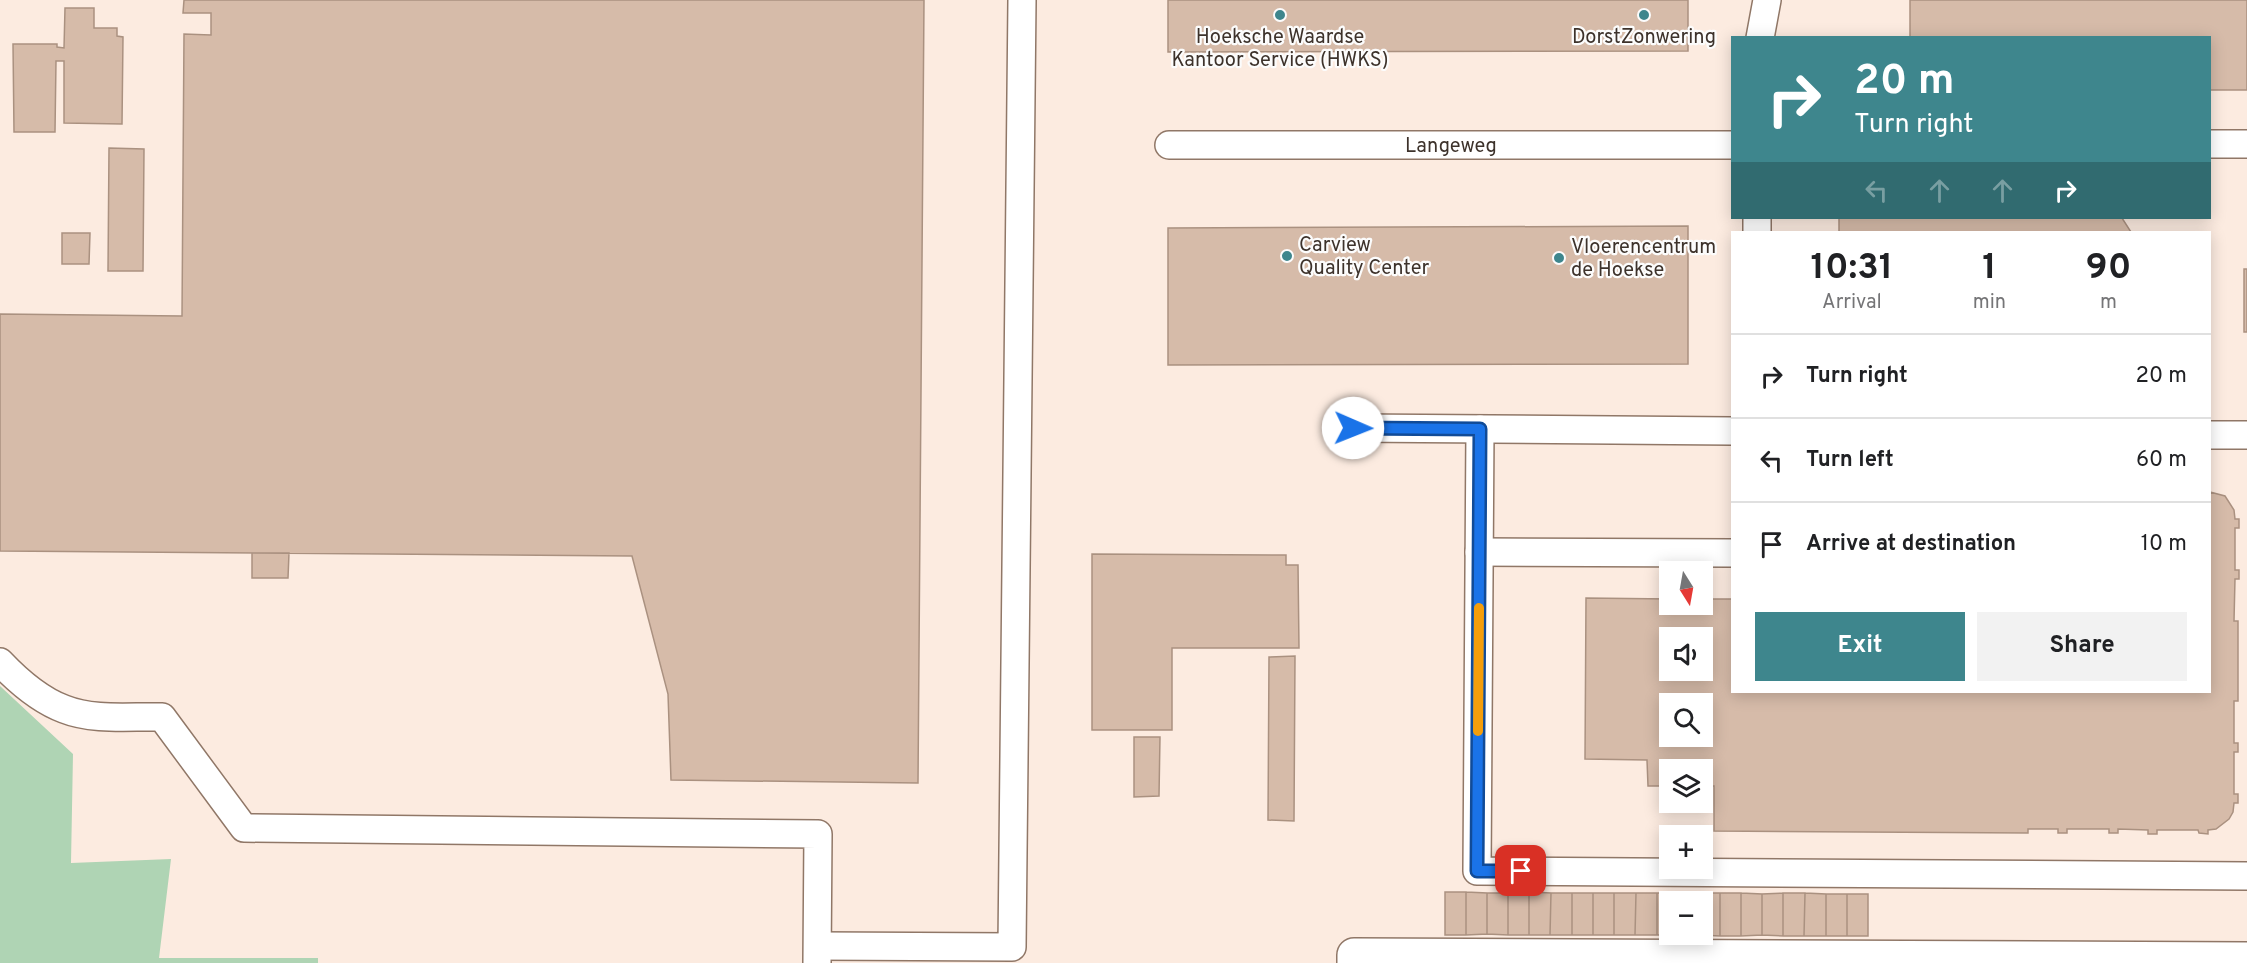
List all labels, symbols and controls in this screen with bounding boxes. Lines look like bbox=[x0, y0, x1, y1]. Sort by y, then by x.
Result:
marker: Hoeksche Waardse Kantoor Service (HWKS) bbox=[1273, 8, 1287, 22]
marker: DorstZonwering bbox=[1637, 8, 1651, 22]
place label: Hoeksche Waardse Kantoor Service (HWKS) bbox=[1171, 25, 1389, 74]
place label: DorstZonwering bbox=[1572, 25, 1716, 51]
text: 20 m bbox=[1854, 56, 1955, 109]
icon: right bbox=[1755, 60, 1833, 138]
text: Turn right bbox=[1854, 108, 1973, 142]
street label: Langeweg bbox=[1405, 134, 1497, 160]
icon: left bbox=[1860, 174, 1893, 207]
icon: ahead bbox=[1923, 174, 1956, 207]
icon: ahead bbox=[1986, 174, 2019, 207]
icon: right bbox=[2049, 174, 2082, 207]
place label: Carview Quality Center bbox=[1299, 233, 1430, 282]
place label: Vloerencentrum de Hoekse bbox=[1571, 235, 1716, 284]
text: 10:31 bbox=[1811, 246, 1893, 292]
text: 1 bbox=[1982, 246, 1997, 292]
text: 90 bbox=[2086, 246, 2131, 292]
marker: Carview Quality Center bbox=[1280, 249, 1294, 263]
marker: Vloerencentrum de Hoekse bbox=[1552, 251, 1566, 265]
text: Arrival bbox=[1822, 290, 1882, 316]
text: min bbox=[1973, 290, 2006, 316]
text: m bbox=[2100, 290, 2117, 316]
icon: right bbox=[1755, 360, 1788, 393]
text: Turn right bbox=[1806, 363, 1908, 390]
text: 20 m bbox=[2136, 363, 2187, 390]
position arrow bbox=[1321, 396, 1385, 460]
icon: left bbox=[1755, 444, 1788, 477]
text: Turn left bbox=[1806, 447, 1894, 474]
text: 60 m bbox=[2136, 447, 2187, 474]
icon: arrive bbox=[1755, 528, 1788, 561]
text: Arrive at destination bbox=[1806, 531, 2016, 558]
text: 10 m bbox=[2141, 531, 2187, 558]
north arrow bbox=[1659, 561, 1713, 615]
map controls bbox=[1659, 561, 1713, 945]
button: Exit bbox=[1755, 612, 1965, 681]
button: Share bbox=[1977, 612, 2187, 681]
button: sound bbox=[1659, 627, 1713, 681]
button: search bbox=[1659, 693, 1713, 747]
button: layers bbox=[1659, 759, 1713, 813]
button: + bbox=[1659, 825, 1713, 879]
pin bbox=[1495, 845, 1546, 896]
icon: arrive bbox=[1504, 854, 1537, 887]
button: − bbox=[1659, 891, 1713, 945]

